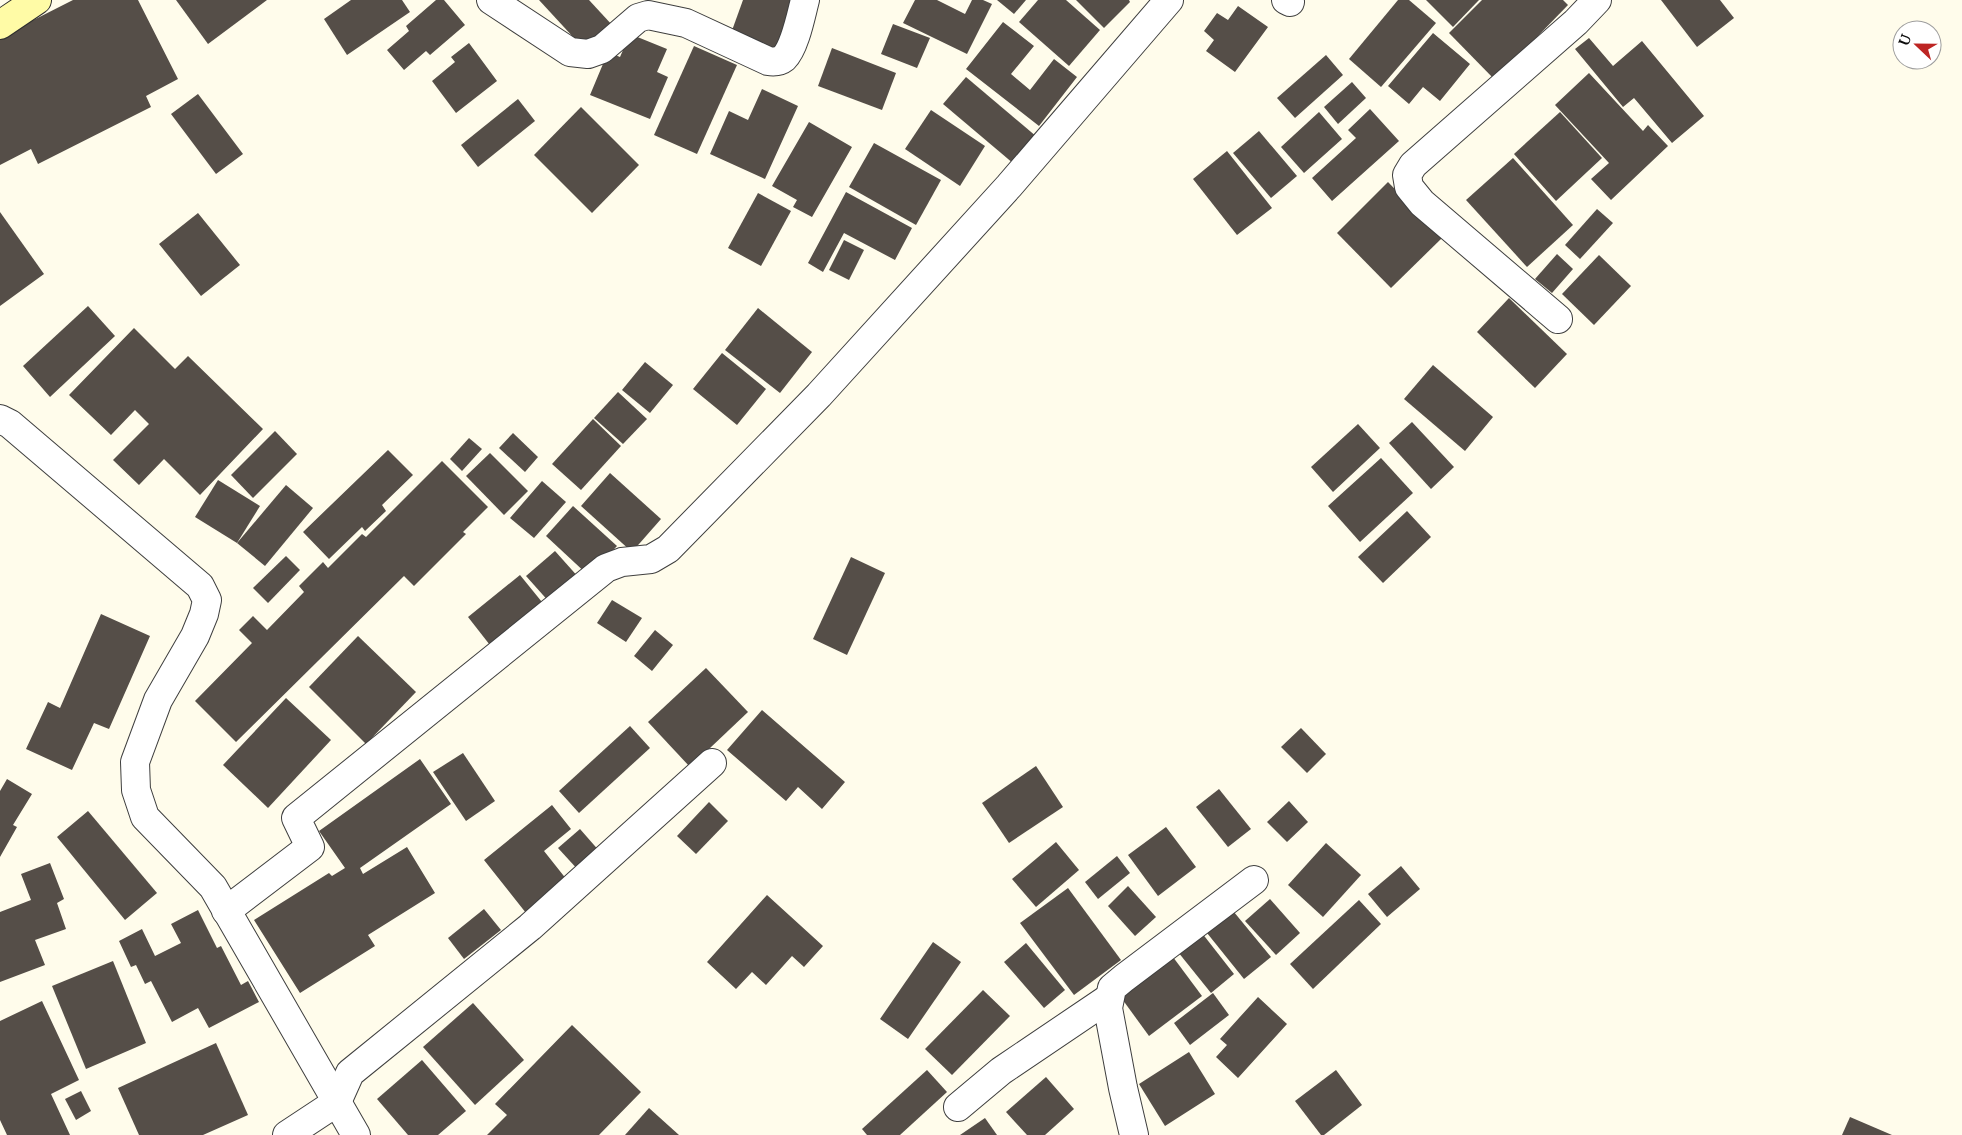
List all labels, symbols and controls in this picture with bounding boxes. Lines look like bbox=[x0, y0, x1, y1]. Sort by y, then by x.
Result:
north arrow bbox=[1892, 20, 1942, 70]
text: U bbox=[1895, 31, 1915, 48]

